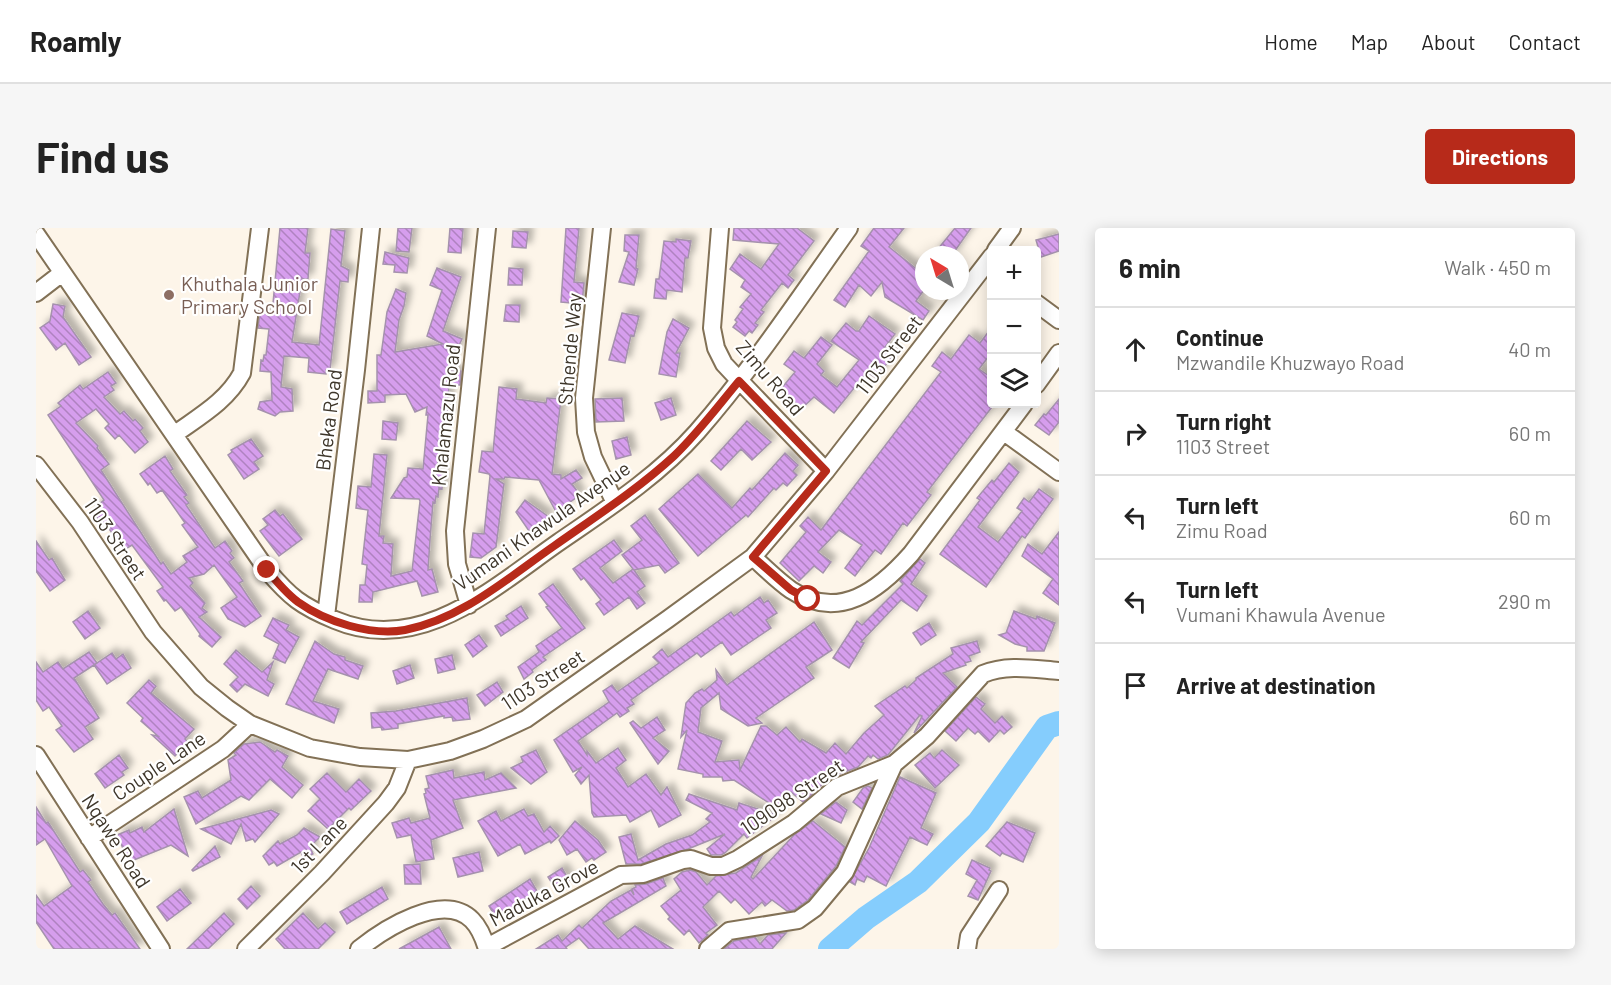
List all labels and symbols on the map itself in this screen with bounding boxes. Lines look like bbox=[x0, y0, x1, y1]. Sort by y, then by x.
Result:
north arrow bbox=[915, 246, 969, 300]
place label: Khuthala Junior Primary School bbox=[181, 271, 318, 318]
marker: Khuthala Junior Primary School bbox=[162, 288, 176, 302]
street label: Sthende Way bbox=[552, 292, 586, 406]
street label: 1103 Street bbox=[850, 310, 927, 399]
street label: Zimu Road bbox=[732, 335, 810, 420]
street label: Khalamazu Road bbox=[426, 343, 464, 487]
street label: Bheka Road bbox=[310, 368, 346, 472]
street label: Vumani Khawula Avenue bbox=[449, 455, 634, 595]
street label: 1103 Street bbox=[80, 493, 152, 584]
route end bbox=[253, 556, 279, 582]
route start bbox=[794, 585, 820, 611]
street label: 1103 Street bbox=[496, 643, 589, 715]
street label: Couple Lane bbox=[107, 725, 209, 805]
street label: 109098 Street bbox=[735, 753, 848, 840]
street label: Nqawe Road bbox=[77, 789, 156, 892]
street label: 1st Lane bbox=[285, 811, 351, 878]
street label: Maduka Grove bbox=[485, 853, 602, 931]

